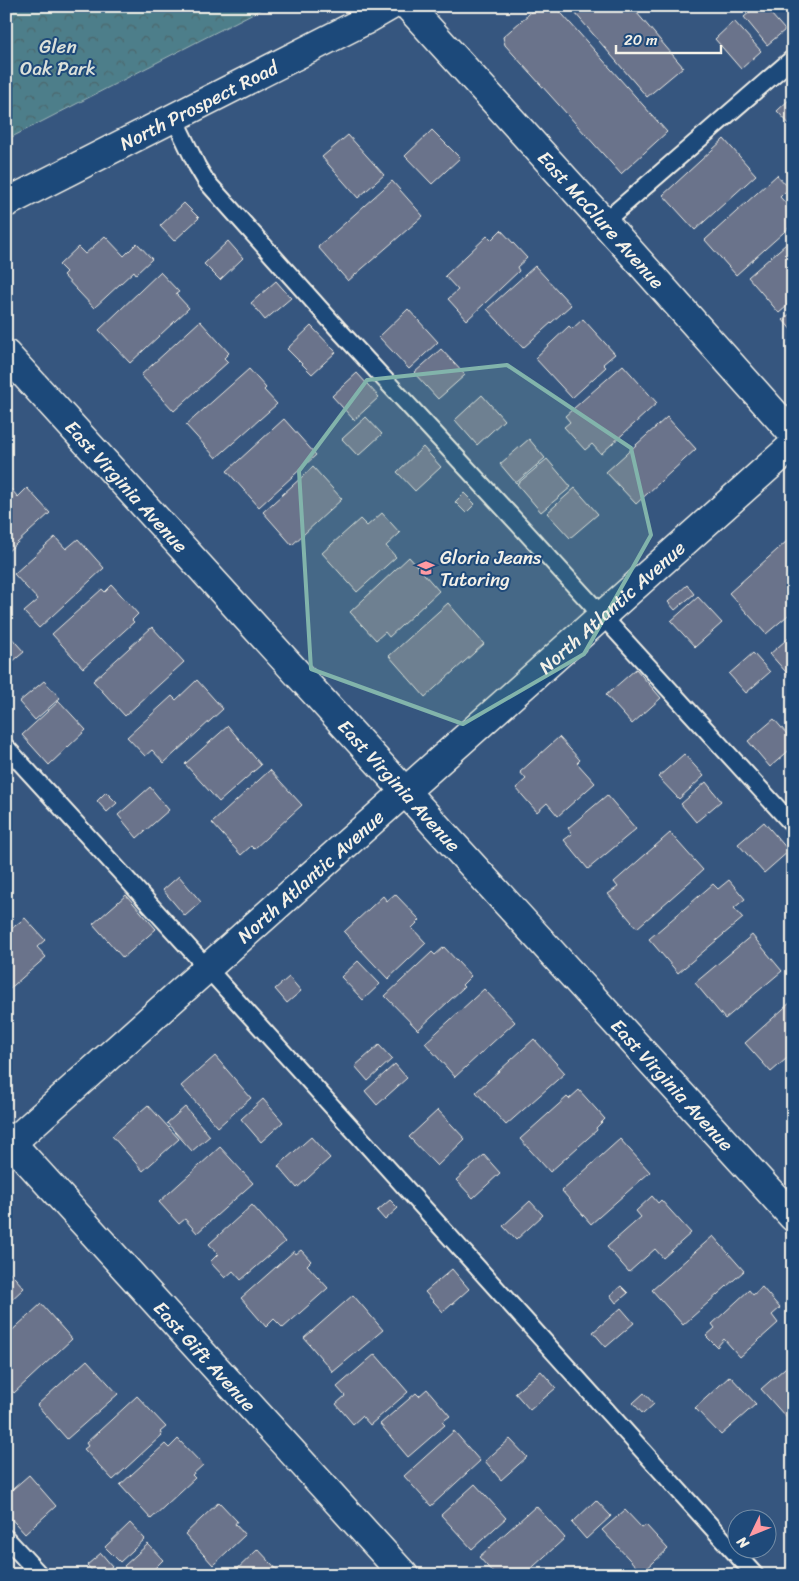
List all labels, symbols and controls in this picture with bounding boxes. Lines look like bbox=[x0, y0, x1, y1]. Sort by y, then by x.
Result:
scale bar bbox=[616, 22, 722, 54]
text: 20 m bbox=[624, 27, 658, 53]
park label: Glen Oak Park bbox=[20, 30, 96, 85]
street label: North Prospect Road bbox=[114, 50, 286, 160]
street label: East McClure Avenue bbox=[529, 143, 673, 297]
street label: East Virginia Avenue bbox=[56, 412, 196, 561]
street label: North Atlantic Avenue bbox=[531, 532, 693, 683]
place label: Gloria Jeans Tutoring bbox=[440, 541, 542, 596]
school or university icon: Gloria Jeans Tutoring bbox=[416, 558, 436, 578]
street label: East Virginia Avenue bbox=[329, 712, 469, 860]
street label: North Atlantic Avenue bbox=[229, 801, 392, 952]
street label: East Virginia Avenue bbox=[602, 1011, 742, 1160]
street label: East Gift Avenue bbox=[145, 1293, 264, 1420]
north arrow bbox=[726, 1508, 776, 1558]
text: N bbox=[730, 1530, 756, 1555]

